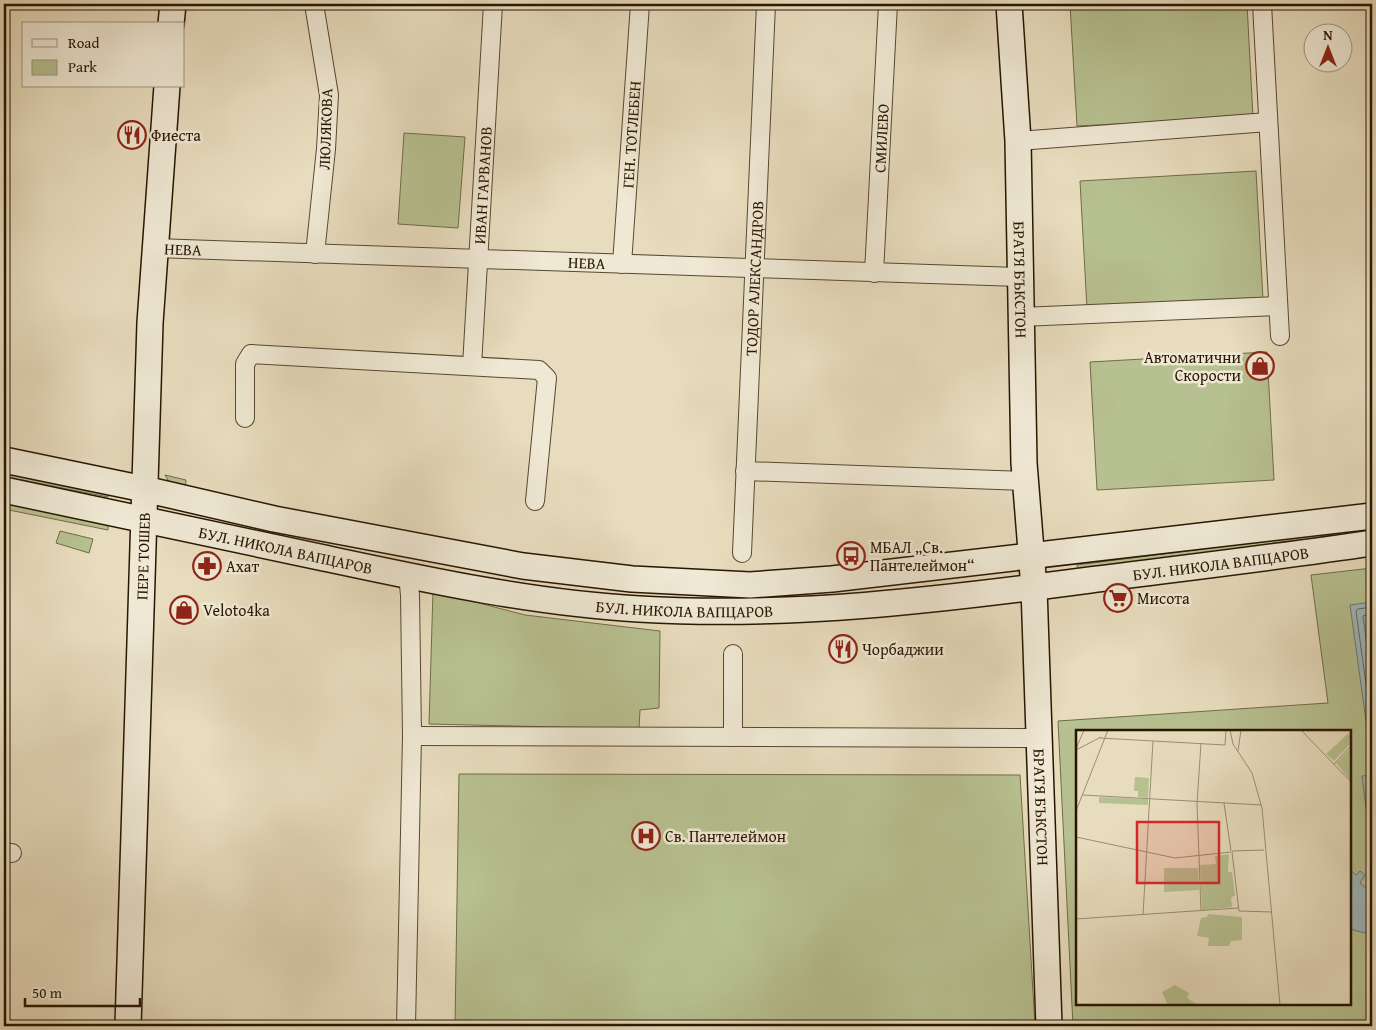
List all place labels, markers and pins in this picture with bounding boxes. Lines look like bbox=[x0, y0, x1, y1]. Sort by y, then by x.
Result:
restaurant icon: Фиеста bbox=[117, 120, 147, 150]
place label: Фиеста bbox=[151, 123, 201, 147]
place label: Автоматични Скорости bbox=[1144, 345, 1241, 387]
shop icon: Автоматични Скорости bbox=[1245, 351, 1275, 381]
place label: МБАЛ „Св. Пантелеймон“ bbox=[870, 535, 974, 577]
bus stop icon: МБАЛ „Св. Пантелеймон“ bbox=[836, 541, 866, 571]
pharmacy icon: Ахат bbox=[192, 551, 222, 581]
place label: Ахат bbox=[226, 554, 259, 578]
supermarket icon: Мисота bbox=[1103, 583, 1133, 613]
place label: Мисота bbox=[1137, 586, 1190, 610]
shop icon: Veloto4ka bbox=[169, 595, 199, 625]
place label: Veloto4ka bbox=[203, 598, 270, 622]
restaurant icon: Чорбаджии bbox=[828, 634, 858, 664]
place label: Чорбаджии bbox=[862, 637, 944, 661]
hospital icon: Св. Пантелеймон bbox=[631, 821, 661, 851]
place label: Св. Пантелеймон bbox=[665, 824, 786, 848]

